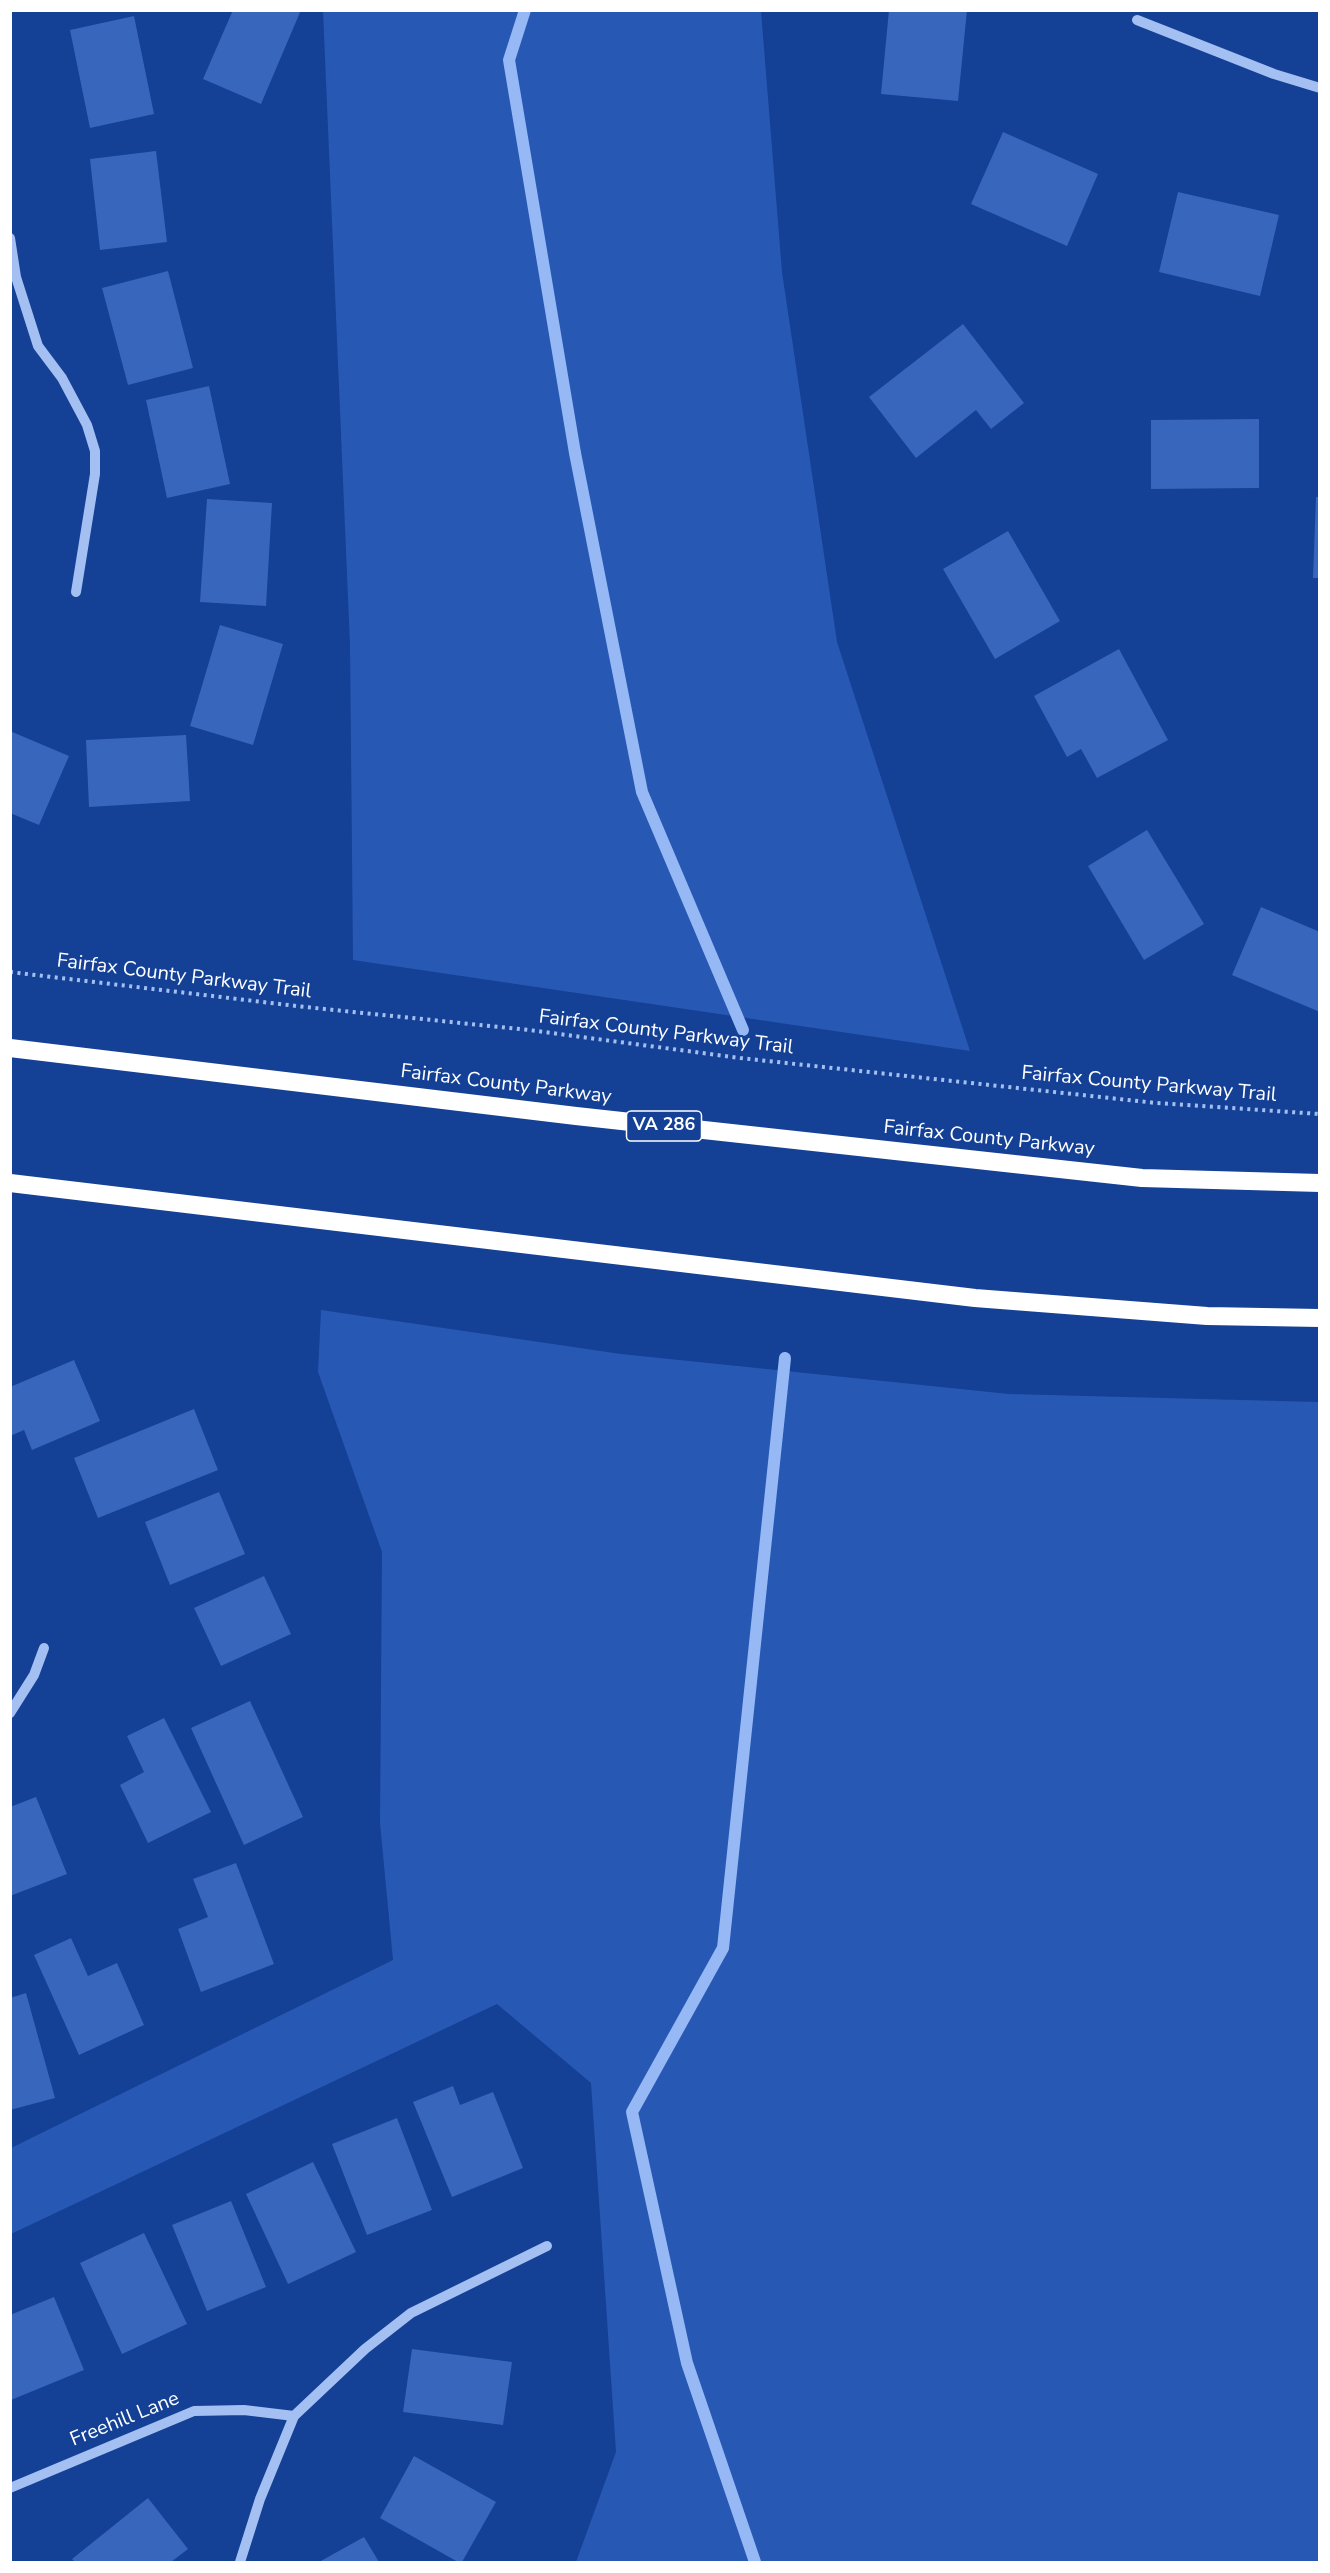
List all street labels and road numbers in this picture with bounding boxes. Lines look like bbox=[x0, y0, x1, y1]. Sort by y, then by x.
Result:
street label: Fairfax County Parkway Trail bbox=[55, 949, 313, 1005]
street label: Fairfax County Parkway Trail bbox=[537, 1005, 795, 1061]
street label: Fairfax County Parkway bbox=[399, 1060, 613, 1110]
street label: Fairfax County Parkway Trail bbox=[1020, 1062, 1278, 1108]
road number: VA 286 bbox=[626, 1111, 702, 1141]
street label: Fairfax County Parkway bbox=[882, 1116, 1096, 1162]
street label: Freehill Lane bbox=[67, 2387, 183, 2453]

